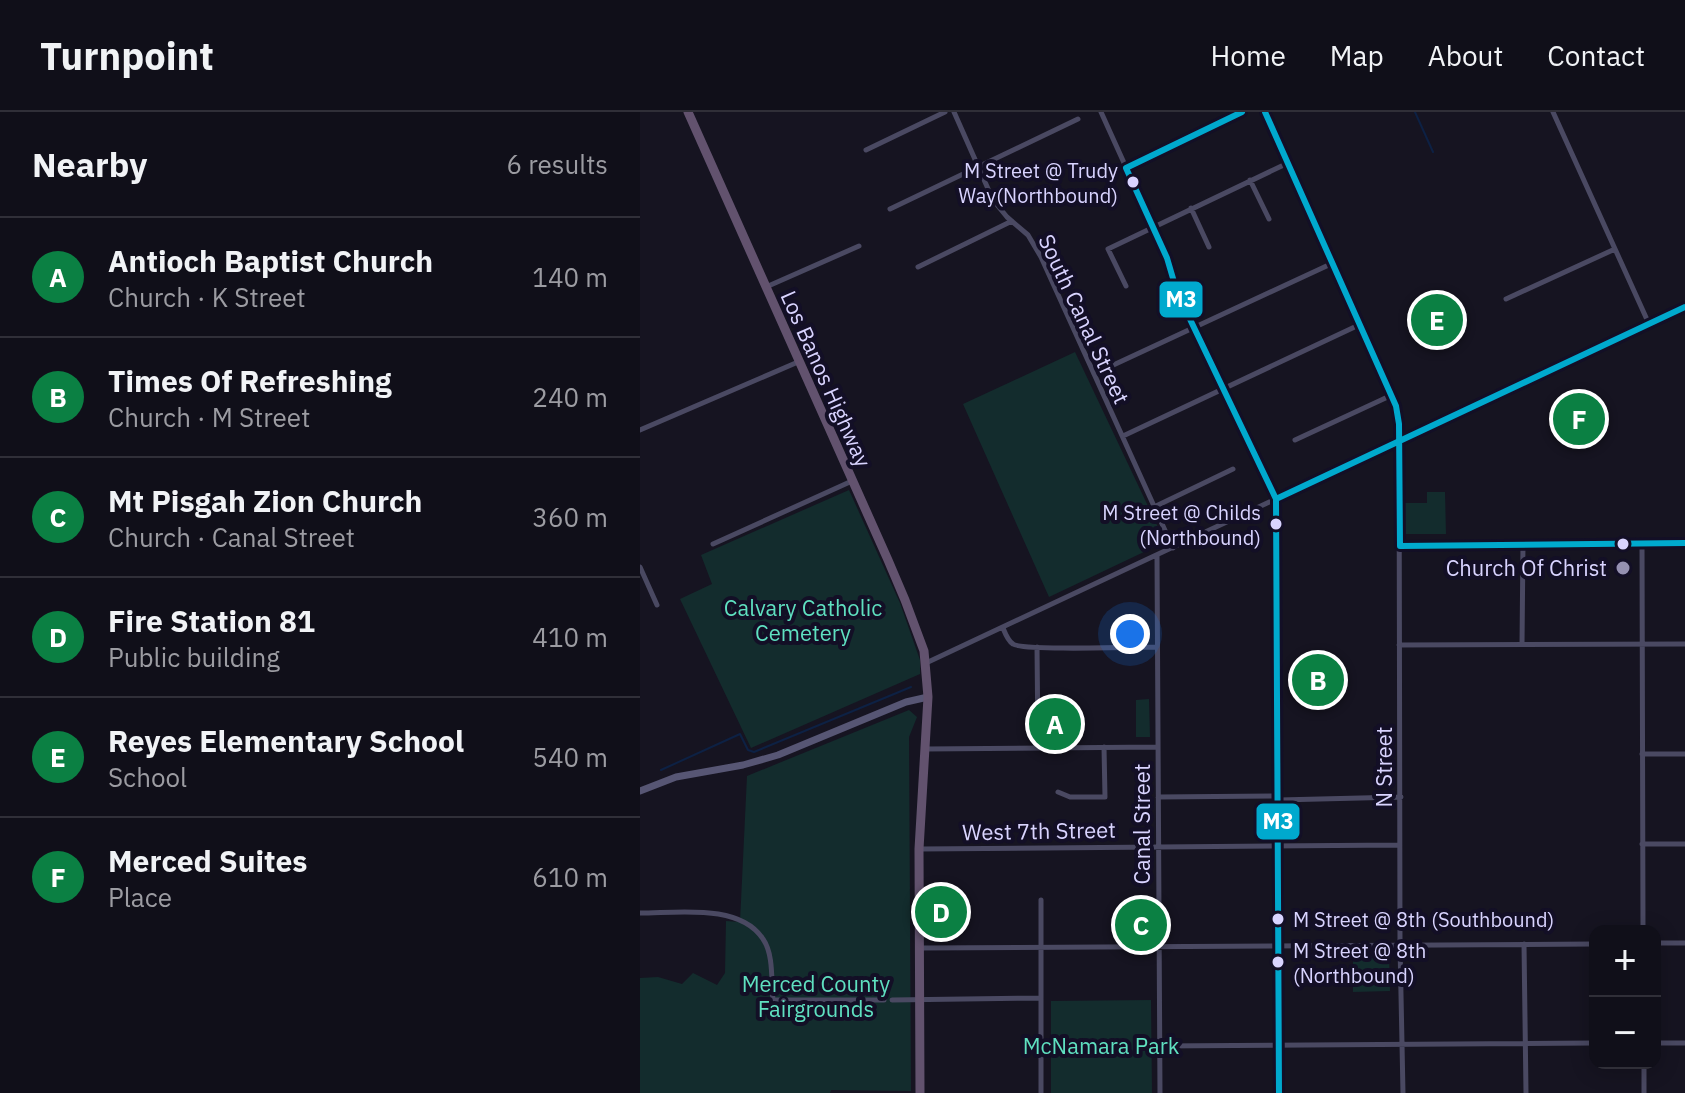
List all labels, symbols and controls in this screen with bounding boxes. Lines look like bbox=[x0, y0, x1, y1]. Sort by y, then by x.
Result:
text: Turnpoint bbox=[40, 31, 214, 80]
text: Home bbox=[1210, 37, 1286, 74]
text: Map bbox=[1330, 37, 1384, 74]
text: About bbox=[1428, 37, 1503, 74]
text: Contact bbox=[1547, 37, 1645, 74]
text: Nearby bbox=[32, 142, 147, 186]
text: 6 results bbox=[506, 147, 608, 181]
place label: M Street @ Trudy Way(Northbound) bbox=[958, 157, 1118, 209]
marker: M Street @ Trudy Way(Northbound) bbox=[1125, 174, 1141, 190]
street label: South Canal Street bbox=[1032, 229, 1137, 408]
text: Antioch Baptist Church bbox=[108, 241, 433, 280]
text: A bbox=[49, 260, 67, 294]
text: 140 m bbox=[532, 260, 608, 294]
text: Church · K Street bbox=[108, 280, 306, 314]
line badge: M3 bbox=[1158, 280, 1204, 319]
text: M3 bbox=[1165, 284, 1197, 313]
street label: Los Banos Highway bbox=[775, 286, 878, 472]
pin: E bbox=[1411, 290, 1463, 350]
text: Times Of Refreshing bbox=[108, 361, 392, 400]
text: B bbox=[49, 380, 67, 414]
text: 240 m bbox=[532, 380, 608, 414]
pin: F bbox=[1553, 389, 1605, 449]
text: Church · M Street bbox=[108, 400, 310, 434]
text: Mt Pisgah Zion Church bbox=[108, 481, 422, 520]
place label: M Street @ Childs (Northbound) bbox=[1102, 499, 1261, 551]
text: C bbox=[50, 500, 66, 534]
text: 360 m bbox=[532, 500, 608, 534]
marker: M Street @ Childs (Northbound) bbox=[1268, 516, 1284, 532]
text: Church · Canal Street bbox=[108, 520, 355, 554]
unlabelled marker bbox=[1615, 536, 1631, 552]
place label: Church Of Christ bbox=[1446, 553, 1607, 582]
marker: Church Of Christ bbox=[1614, 559, 1632, 577]
park label: Calvary Catholic Cemetery bbox=[724, 593, 882, 647]
text: Fire Station 81 bbox=[108, 601, 315, 640]
your location bbox=[1110, 614, 1150, 654]
text: D bbox=[49, 620, 67, 654]
text: 410 m bbox=[532, 620, 608, 654]
text: Public building bbox=[108, 640, 280, 674]
pin: B bbox=[1292, 650, 1344, 710]
pin: A bbox=[1029, 694, 1081, 754]
text: Reyes Elementary School bbox=[108, 721, 464, 760]
street label: N Street bbox=[1369, 726, 1398, 808]
text: E bbox=[50, 740, 66, 774]
text: 540 m bbox=[532, 740, 608, 774]
text: School bbox=[108, 760, 187, 794]
street label: Canal Street bbox=[1127, 763, 1156, 885]
line badge: M3 bbox=[1255, 802, 1301, 841]
text: M3 bbox=[1262, 806, 1294, 835]
street label: West 7th Street bbox=[962, 815, 1116, 846]
text: Merced Suites bbox=[108, 841, 307, 880]
text: F bbox=[50, 860, 66, 894]
text: 610 m bbox=[532, 860, 608, 894]
text: Place bbox=[108, 880, 172, 914]
pin: D bbox=[915, 882, 967, 942]
pin: C bbox=[1115, 895, 1167, 955]
place label: M Street @ 8th (Southbound) bbox=[1293, 906, 1554, 933]
marker: M Street @ 8th (Southbound) bbox=[1270, 911, 1286, 927]
map controls bbox=[1589, 925, 1661, 1069]
button: + bbox=[1589, 925, 1661, 997]
place label: M Street @ 8th (Northbound) bbox=[1293, 937, 1426, 989]
marker: M Street @ 8th (Northbound) bbox=[1270, 954, 1286, 970]
park label: Merced County Fairgrounds bbox=[742, 969, 890, 1023]
button: − bbox=[1589, 997, 1661, 1069]
park label: McNamara Park bbox=[1023, 1031, 1180, 1060]

